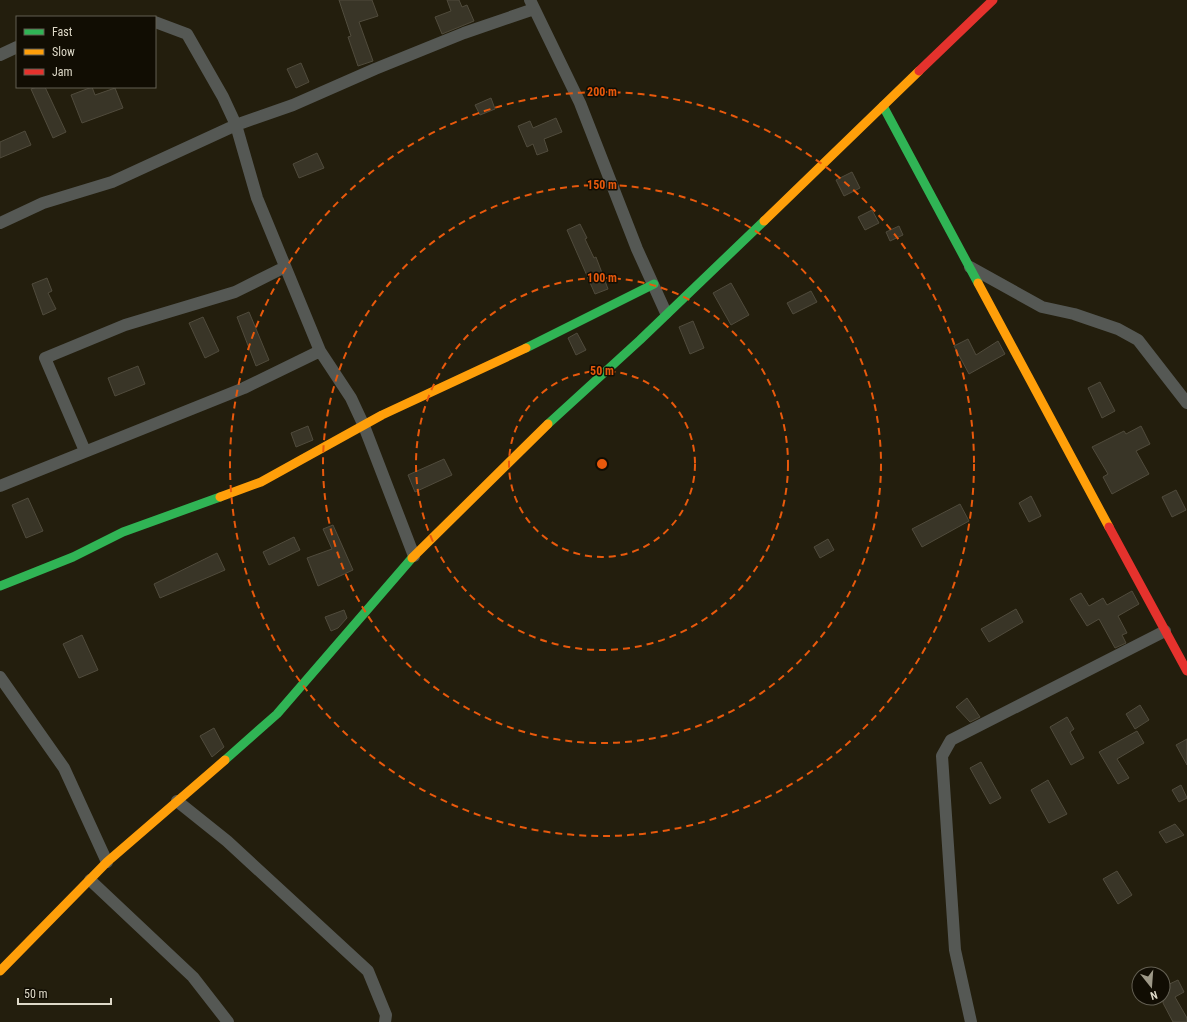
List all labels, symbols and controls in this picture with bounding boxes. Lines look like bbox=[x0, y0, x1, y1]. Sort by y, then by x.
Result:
legend bbox=[16, 16, 156, 88]
text: Fast bbox=[52, 25, 73, 39]
text: Slow bbox=[52, 45, 75, 59]
text: Jam bbox=[52, 65, 73, 79]
text: 200 m bbox=[587, 85, 617, 99]
text: 150 m bbox=[587, 178, 617, 192]
text: 100 m bbox=[587, 271, 617, 285]
text: 50 m bbox=[590, 364, 614, 378]
centre of rings bbox=[595, 457, 609, 471]
north arrow bbox=[1131, 966, 1171, 1006]
scale bar bbox=[18, 980, 111, 1006]
text: 50 m bbox=[24, 987, 48, 1001]
text: N bbox=[1148, 988, 1159, 1002]

